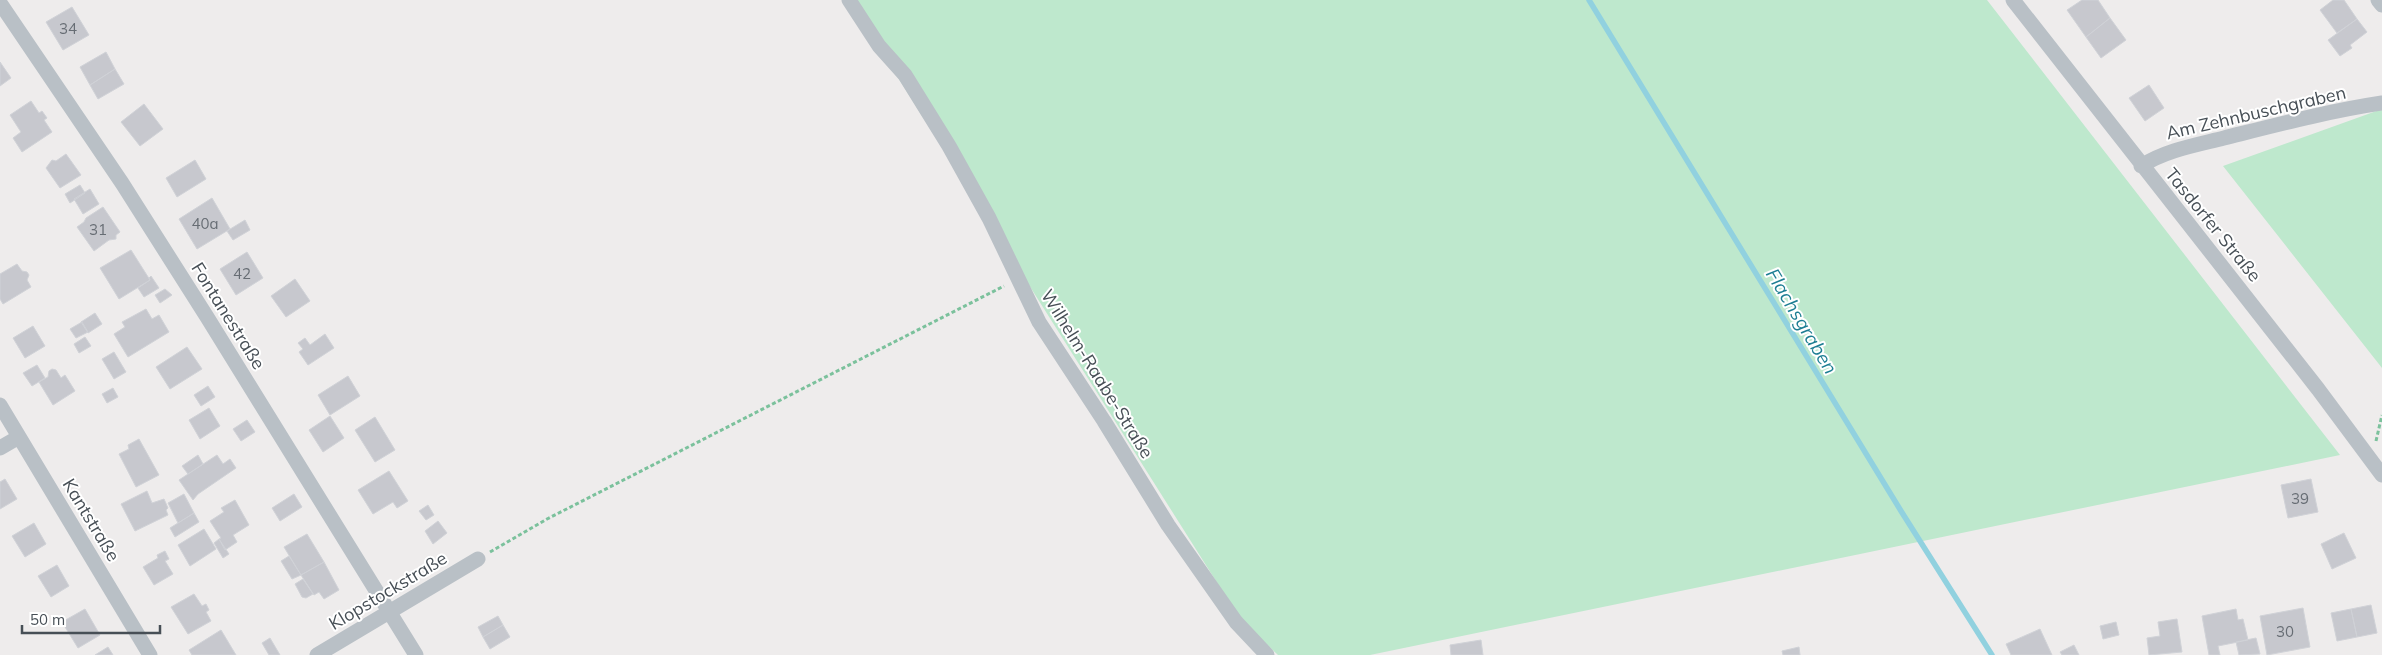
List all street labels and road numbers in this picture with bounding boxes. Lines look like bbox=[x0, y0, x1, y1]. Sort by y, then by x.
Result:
street label: Am Zehnbuschgraben bbox=[2164, 81, 2348, 144]
street label: Tasdorfer Straße bbox=[2160, 163, 2266, 286]
street label: Fontanestraße bbox=[186, 258, 270, 373]
street label: Wilhelm-Raabe-Straße bbox=[1036, 285, 1159, 462]
street label: Kantstraße bbox=[58, 474, 125, 565]
street label: Klopstockstraße bbox=[325, 546, 451, 635]

